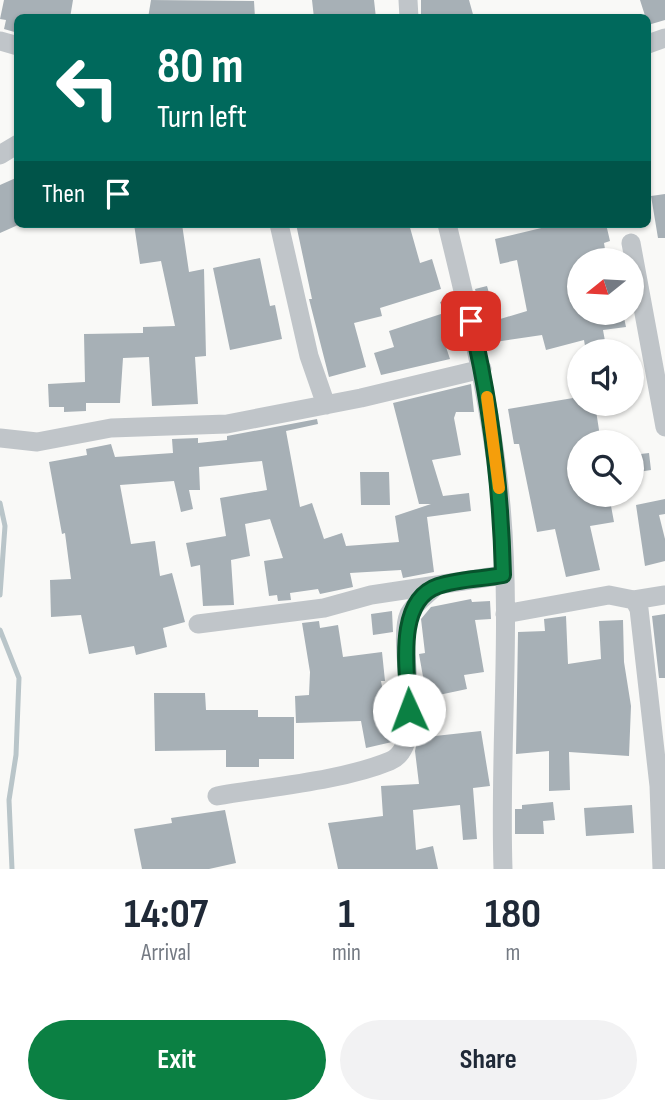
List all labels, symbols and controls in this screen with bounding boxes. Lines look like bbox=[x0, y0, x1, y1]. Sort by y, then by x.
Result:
text: 80 m bbox=[157, 38, 244, 97]
icon: left bbox=[42, 42, 133, 133]
text: Turn left bbox=[157, 98, 247, 137]
icon: arrive bbox=[99, 175, 137, 213]
text: Then bbox=[42, 179, 85, 210]
north arrow bbox=[567, 248, 644, 326]
map controls bbox=[567, 248, 644, 507]
pin bbox=[441, 291, 501, 351]
icon: arrive bbox=[452, 302, 490, 340]
button: sound bbox=[567, 339, 644, 416]
button: search bbox=[567, 430, 644, 507]
position arrow bbox=[372, 673, 446, 747]
text: 14:07 bbox=[124, 889, 208, 940]
text: 1 bbox=[338, 889, 355, 940]
text: 180 bbox=[485, 889, 541, 940]
text: Arrival bbox=[141, 939, 191, 967]
text: min bbox=[332, 939, 361, 967]
text: m bbox=[506, 939, 520, 967]
button: Exit bbox=[28, 1020, 326, 1100]
button: Share bbox=[340, 1020, 637, 1100]

